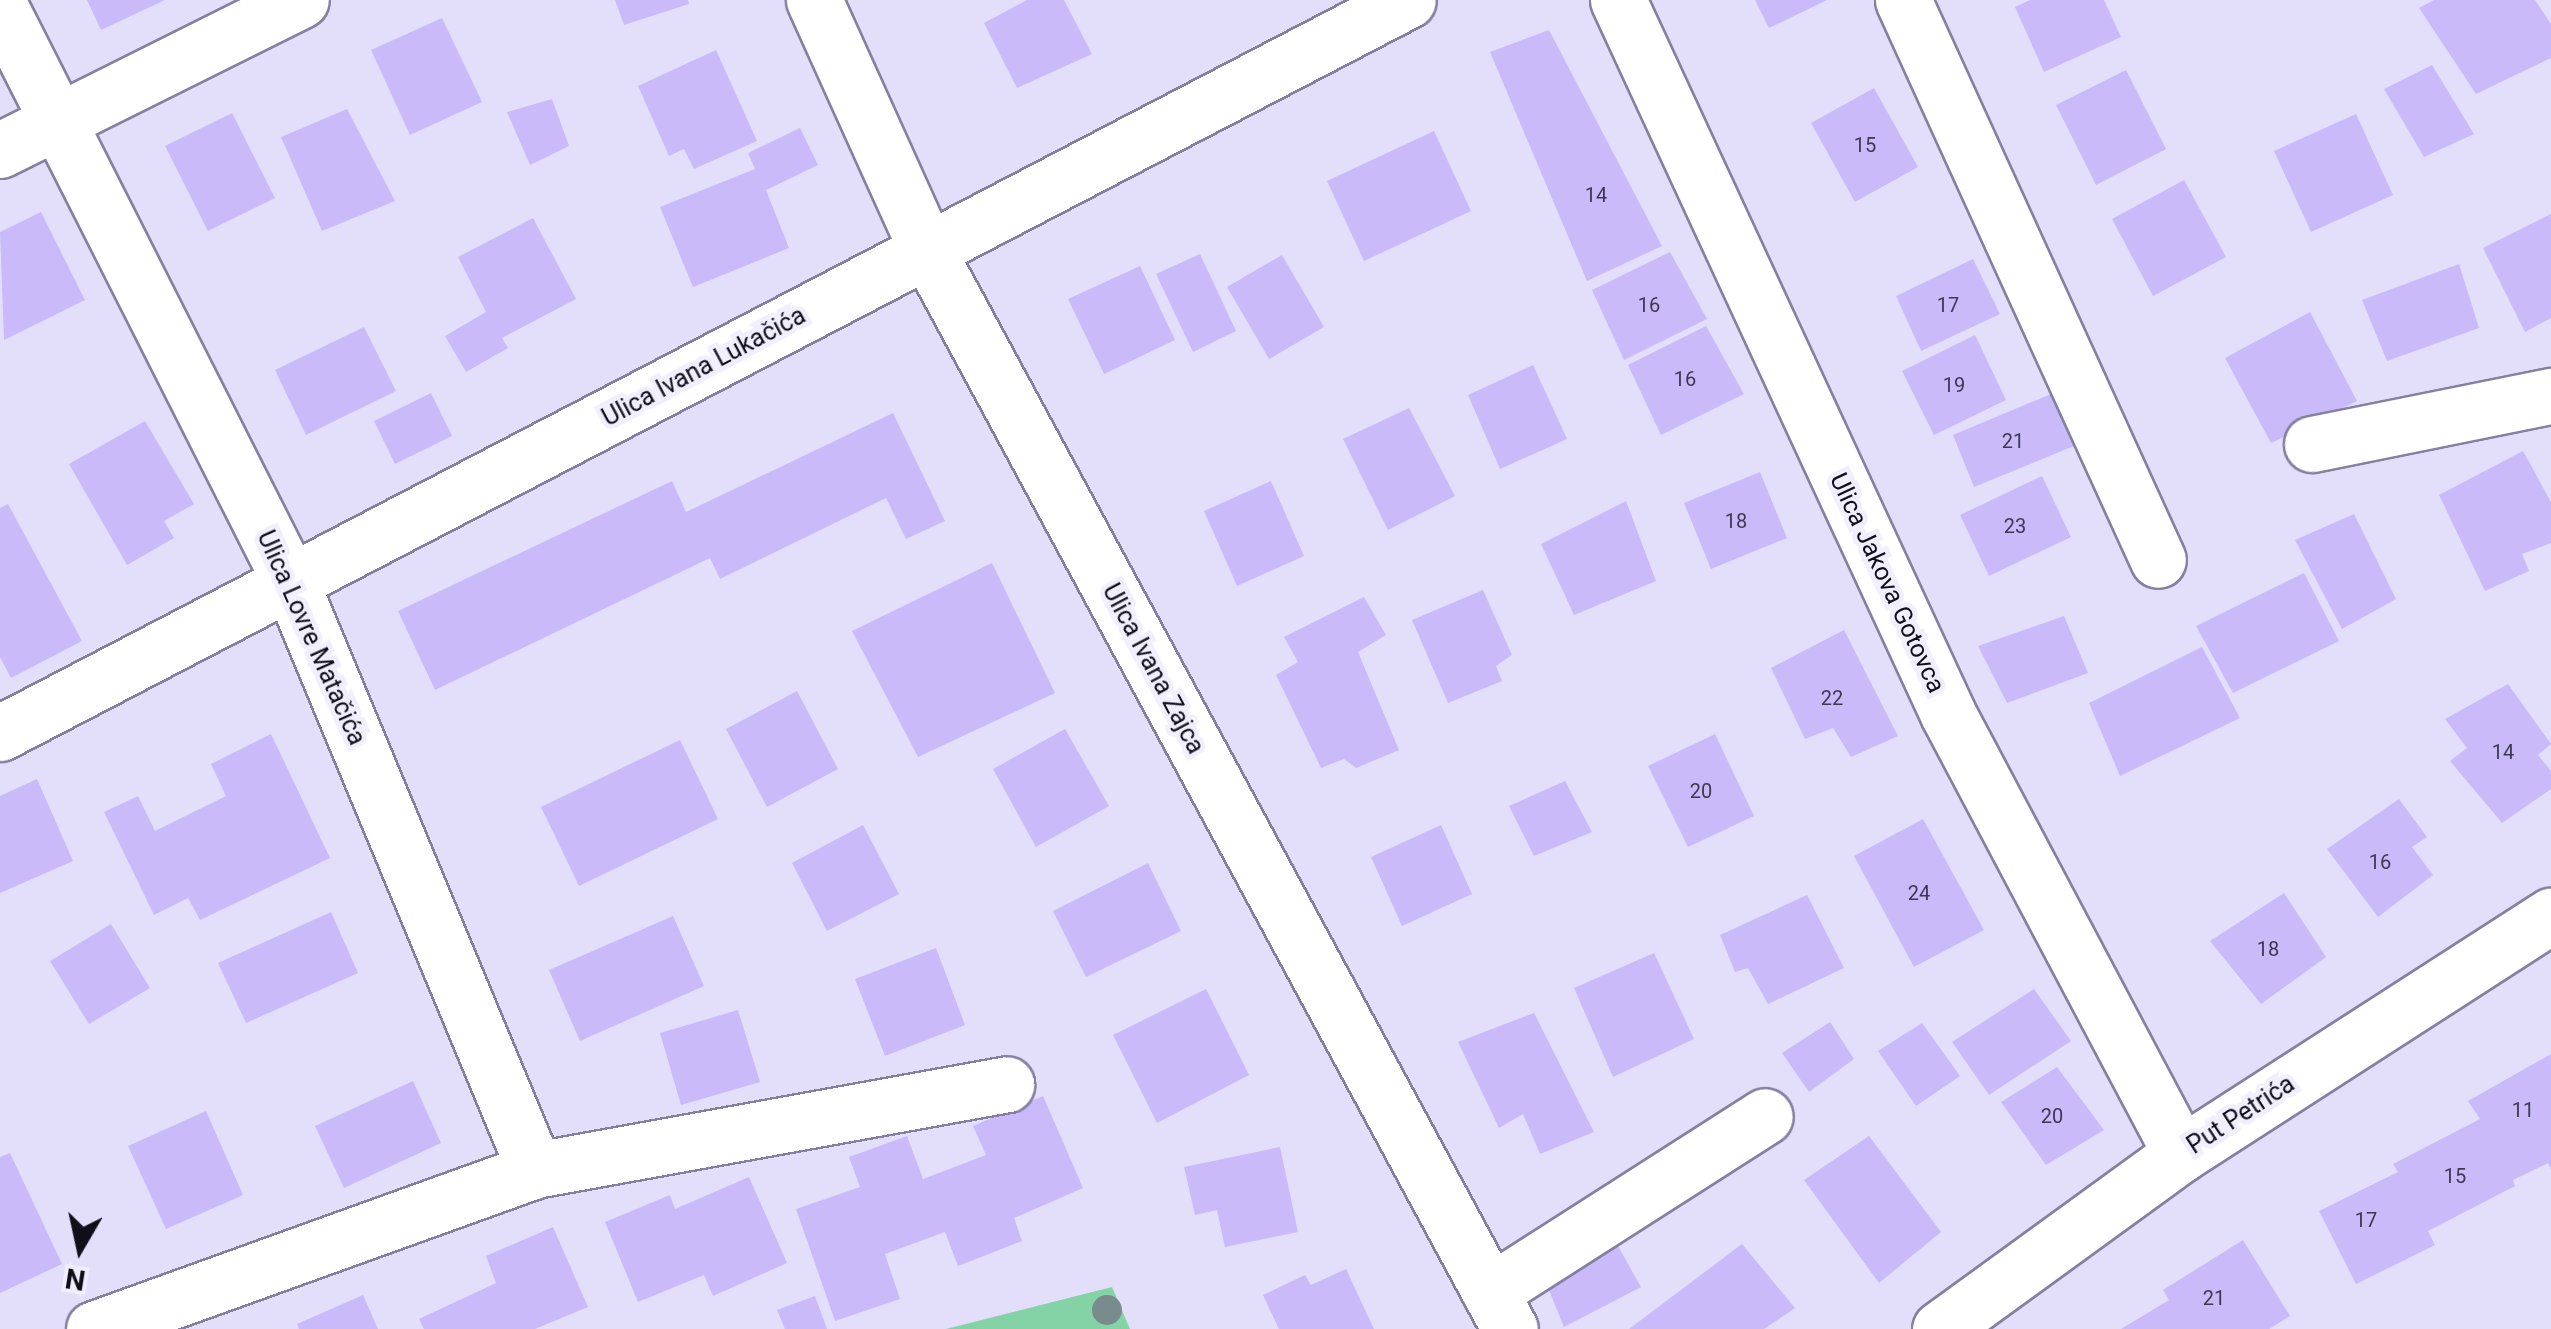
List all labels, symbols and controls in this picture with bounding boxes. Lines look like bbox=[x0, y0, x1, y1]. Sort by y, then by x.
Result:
house number: 15 bbox=[1854, 133, 1876, 157]
house number: 14 bbox=[1585, 183, 1607, 207]
house number: 16 bbox=[1638, 293, 1660, 317]
house number: 17 bbox=[1937, 293, 1959, 317]
street label: Ulica Ivana Lukačića bbox=[597, 301, 811, 433]
house number: 16 bbox=[1674, 367, 1696, 391]
house number: 19 bbox=[1943, 373, 1965, 397]
house number: 21 bbox=[2002, 429, 2024, 453]
street label: Ulica Jakova Gotovca bbox=[1823, 468, 1951, 698]
house number: 18 bbox=[1725, 509, 1747, 533]
house number: 23 bbox=[2004, 514, 2026, 538]
street label: Ulica Lovre Matačića bbox=[250, 526, 372, 750]
street label: Ulica Ivana Zajca bbox=[1096, 579, 1210, 759]
house number: 22 bbox=[1821, 686, 1843, 710]
house number: 14 bbox=[2492, 740, 2514, 764]
house number: 20 bbox=[1690, 779, 1712, 803]
house number: 16 bbox=[2369, 850, 2391, 874]
house number: 24 bbox=[1908, 881, 1930, 905]
house number: 18 bbox=[2257, 937, 2279, 961]
street label: Put Petrića bbox=[2182, 1069, 2300, 1161]
house number: 11 bbox=[2512, 1098, 2534, 1122]
house number: 20 bbox=[2041, 1104, 2063, 1128]
house number: 15 bbox=[2444, 1164, 2466, 1188]
north arrow bbox=[30, 1199, 130, 1299]
house number: 17 bbox=[2355, 1208, 2377, 1232]
text: N bbox=[63, 1261, 88, 1297]
house number: 21 bbox=[2203, 1286, 2225, 1310]

